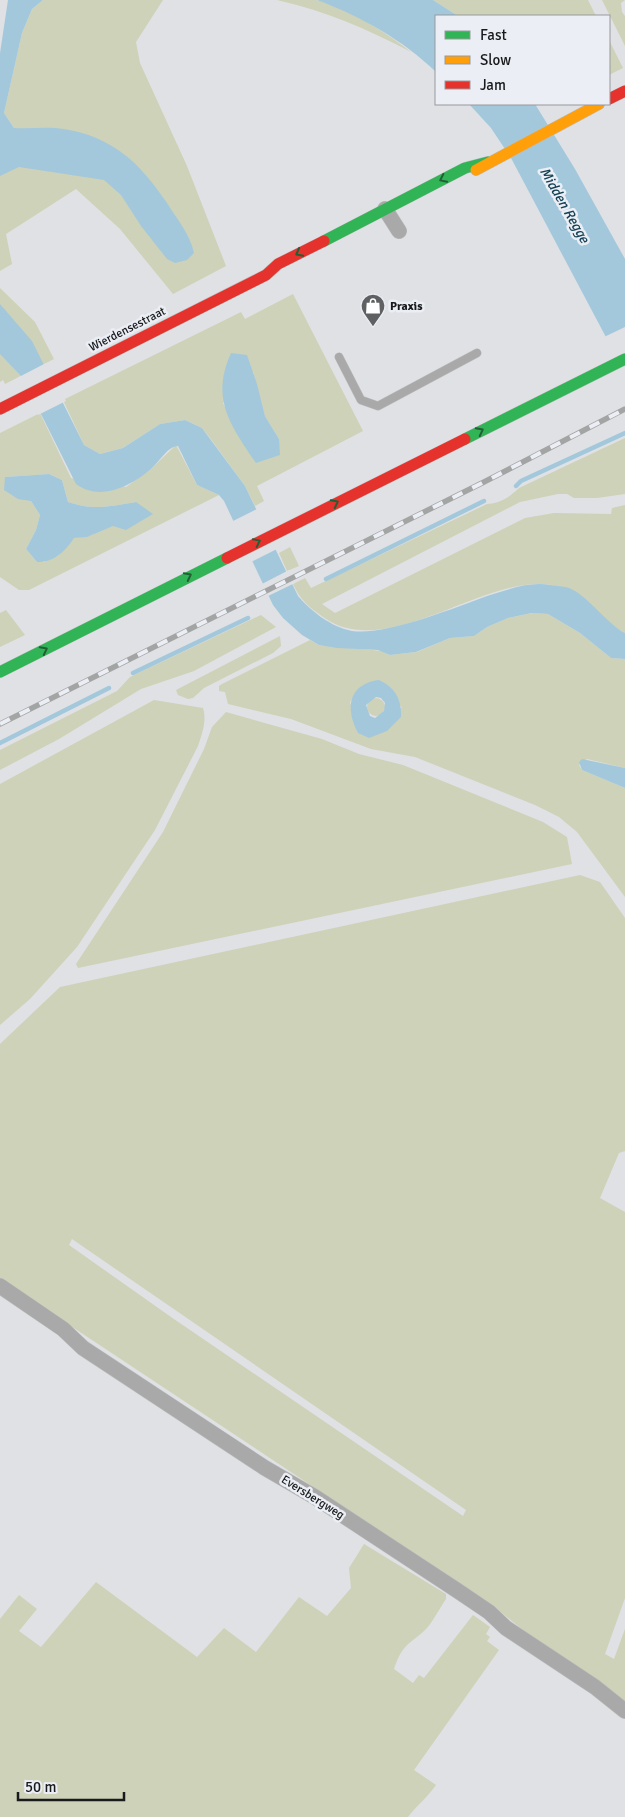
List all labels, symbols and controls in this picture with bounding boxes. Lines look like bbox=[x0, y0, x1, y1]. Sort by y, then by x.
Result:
legend bbox=[435, 15, 610, 105]
text: Fast bbox=[480, 26, 507, 44]
text: Slow bbox=[480, 51, 511, 69]
text: Jam bbox=[480, 76, 506, 94]
water label: Midden Regge bbox=[536, 164, 594, 247]
one-way arrow bbox=[439, 173, 448, 183]
one-way arrow bbox=[295, 247, 304, 257]
shop icon: Praxis bbox=[360, 293, 386, 327]
place label: Praxis bbox=[390, 299, 423, 314]
street label: Wierdensestraat bbox=[86, 304, 168, 355]
one-way arrow bbox=[475, 427, 484, 437]
one-way arrow bbox=[330, 499, 339, 509]
one-way arrow bbox=[251, 538, 260, 548]
one-way arrow bbox=[183, 572, 192, 582]
one-way arrow bbox=[38, 646, 47, 656]
street label: Eversbergweg bbox=[278, 1472, 347, 1523]
scale bar bbox=[18, 1770, 124, 1802]
text: 50 m bbox=[25, 1778, 56, 1796]

